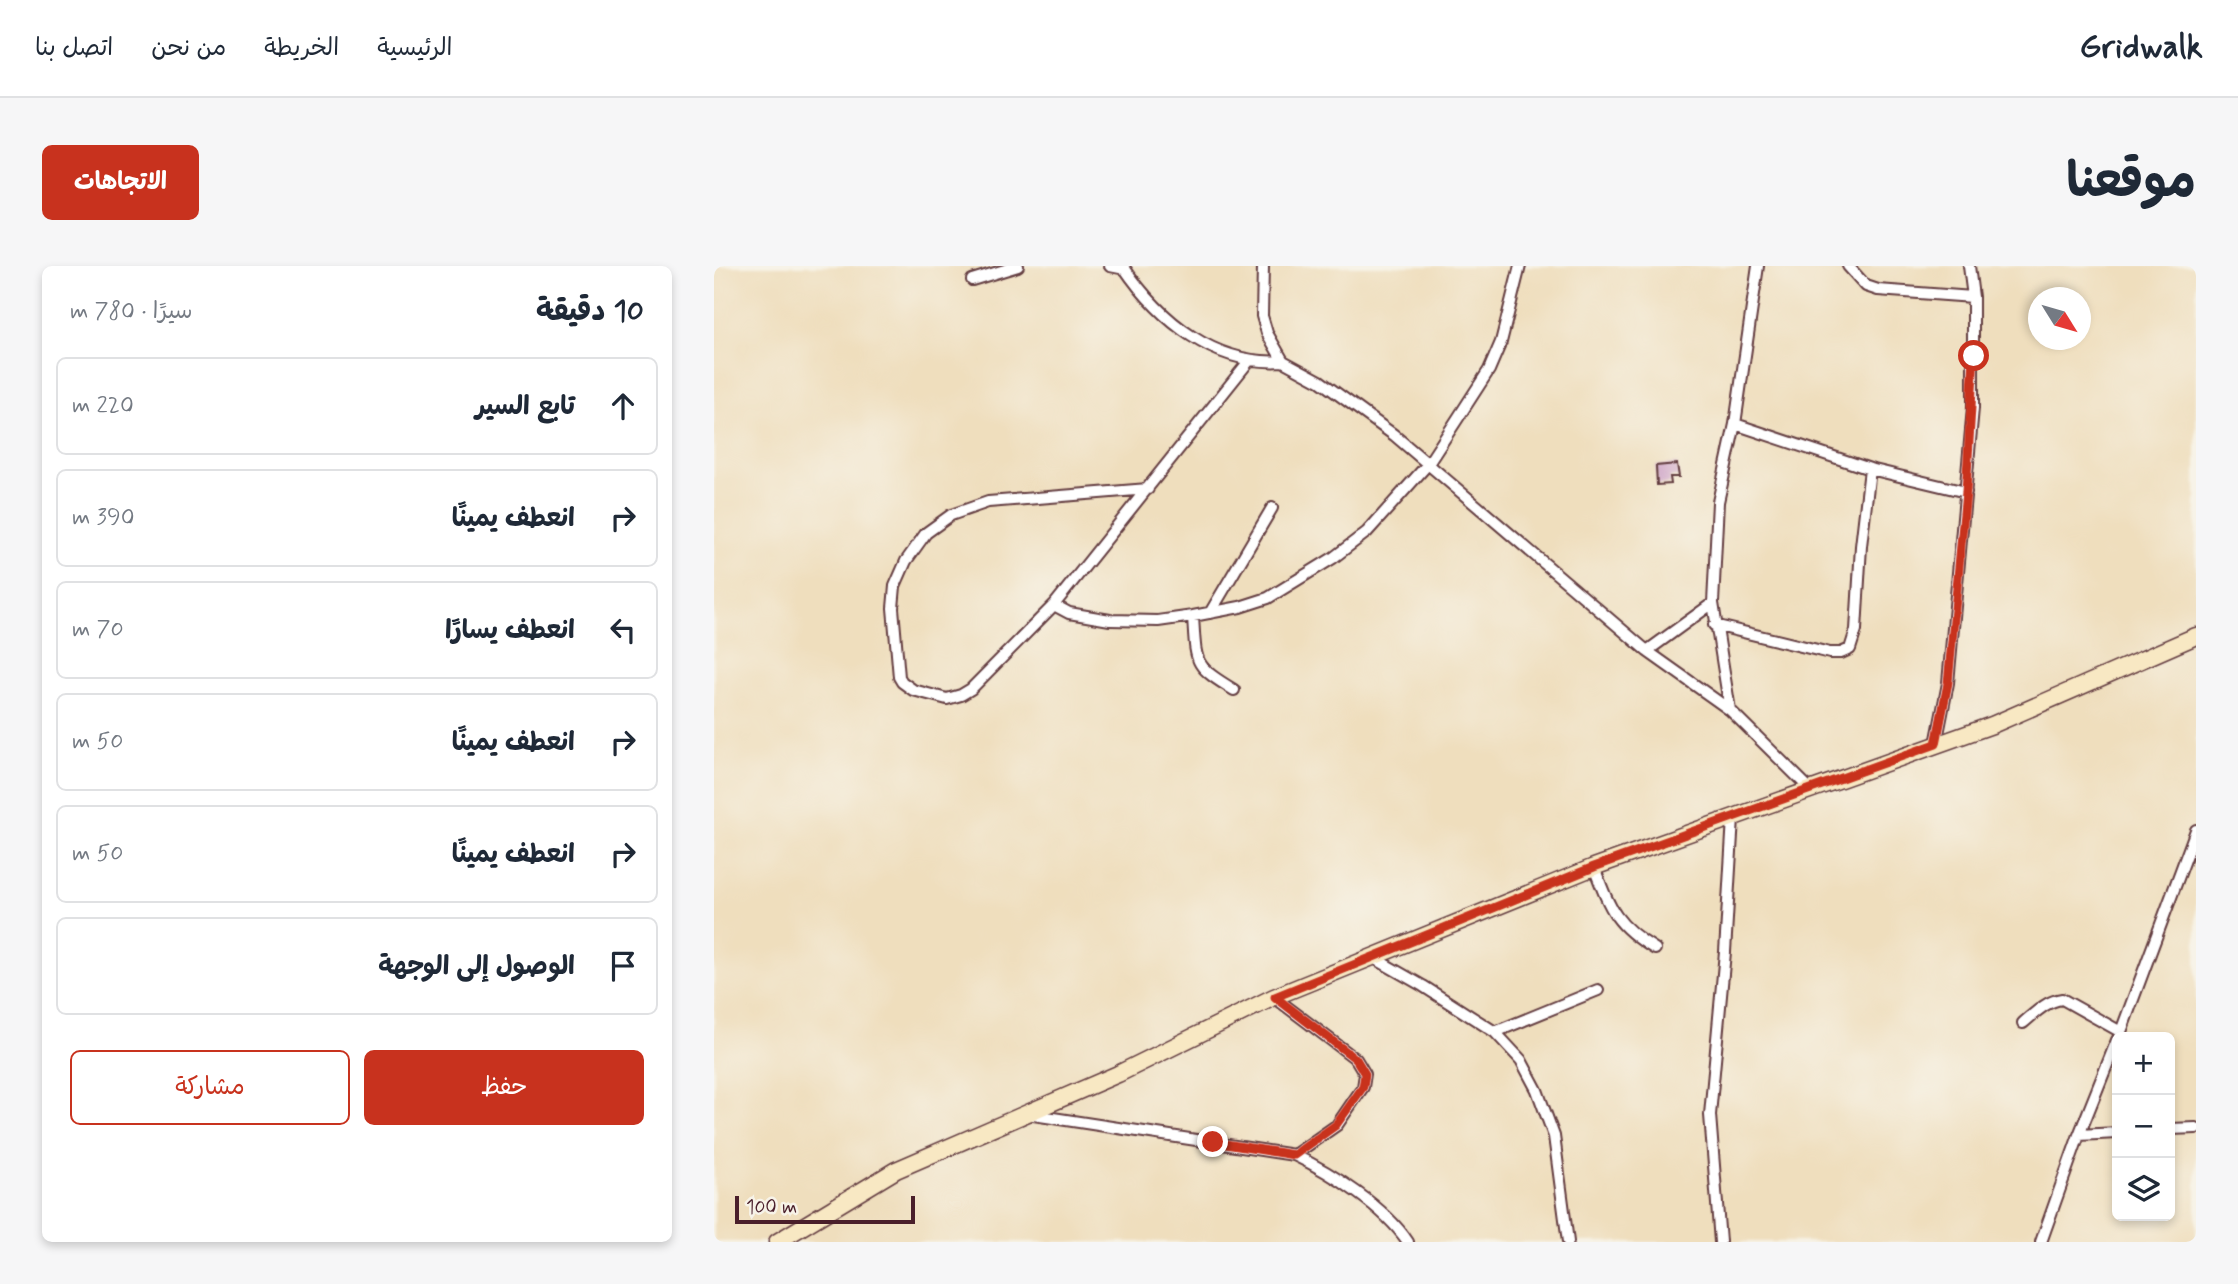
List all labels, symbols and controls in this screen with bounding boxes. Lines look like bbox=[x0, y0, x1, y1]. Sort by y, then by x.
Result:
text: Gridwalk bbox=[2080, 26, 2203, 70]
text: اتصل بنا bbox=[35, 33, 113, 64]
text: من نحن bbox=[151, 33, 226, 64]
text: الخريطة bbox=[264, 33, 339, 64]
text: الرئيسية bbox=[377, 33, 453, 64]
button: الاتجاهات bbox=[42, 145, 199, 220]
text: موقعنا bbox=[2066, 150, 2196, 215]
north arrow bbox=[2028, 287, 2091, 350]
text: 10 دقيقة bbox=[536, 292, 644, 331]
text: سيرًا · 780 m bbox=[70, 297, 193, 327]
route start bbox=[1958, 340, 1989, 371]
icon: ahead bbox=[604, 387, 642, 425]
text: تابع السير bbox=[475, 390, 575, 424]
text: 220 m bbox=[72, 391, 134, 421]
icon: right bbox=[604, 499, 642, 537]
text: انعطف يمينًا bbox=[452, 502, 575, 536]
text: 390 m bbox=[72, 503, 134, 533]
icon: left bbox=[604, 611, 642, 649]
text: انعطف يسارًا bbox=[445, 614, 575, 648]
text: 70 m bbox=[72, 615, 124, 645]
icon: right bbox=[604, 723, 642, 761]
text: انعطف يمينًا bbox=[452, 726, 575, 760]
text: 50 m bbox=[72, 727, 124, 757]
icon: right bbox=[604, 835, 642, 873]
text: انعطف يمينًا bbox=[452, 838, 575, 872]
text: 50 m bbox=[72, 839, 124, 869]
icon: arrive bbox=[604, 947, 642, 985]
text: الوصول إلى الوجهة bbox=[378, 950, 575, 984]
map controls bbox=[2112, 1032, 2175, 1221]
button: + bbox=[2112, 1032, 2175, 1095]
button: مشاركة bbox=[70, 1050, 350, 1125]
button: حفظ bbox=[364, 1050, 644, 1125]
button: − bbox=[2112, 1095, 2175, 1158]
route end bbox=[1197, 1126, 1228, 1157]
button: layers bbox=[2112, 1158, 2175, 1221]
scale bar bbox=[735, 1193, 915, 1225]
text: 100 m bbox=[746, 1195, 797, 1220]

